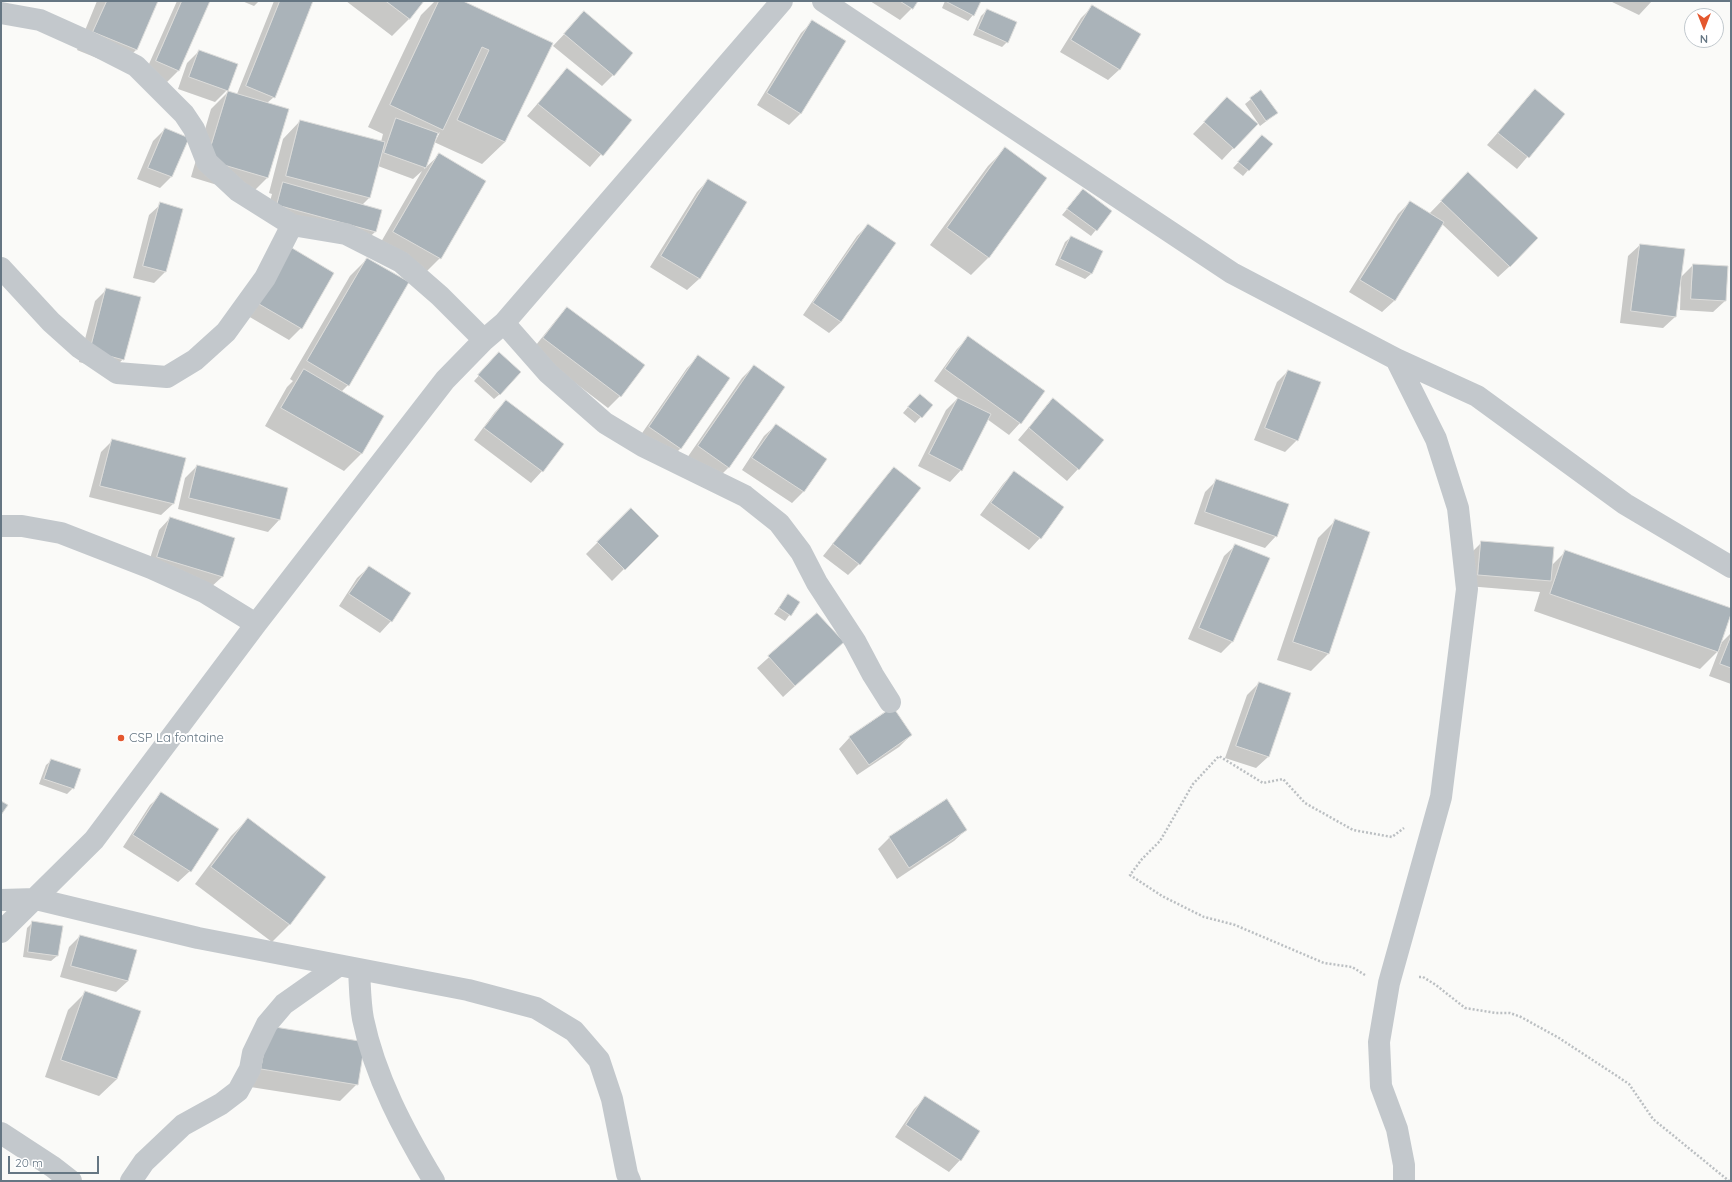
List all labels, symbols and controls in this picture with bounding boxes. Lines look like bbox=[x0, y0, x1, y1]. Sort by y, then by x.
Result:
north arrow bbox=[1684, 8, 1724, 48]
text: N bbox=[1700, 32, 1708, 46]
place label: CSP La fontaine bbox=[129, 730, 224, 746]
marker: CSP La fontaine bbox=[116, 733, 126, 743]
scale bar bbox=[10, 1148, 101, 1174]
text: 20 m bbox=[15, 1155, 43, 1170]

